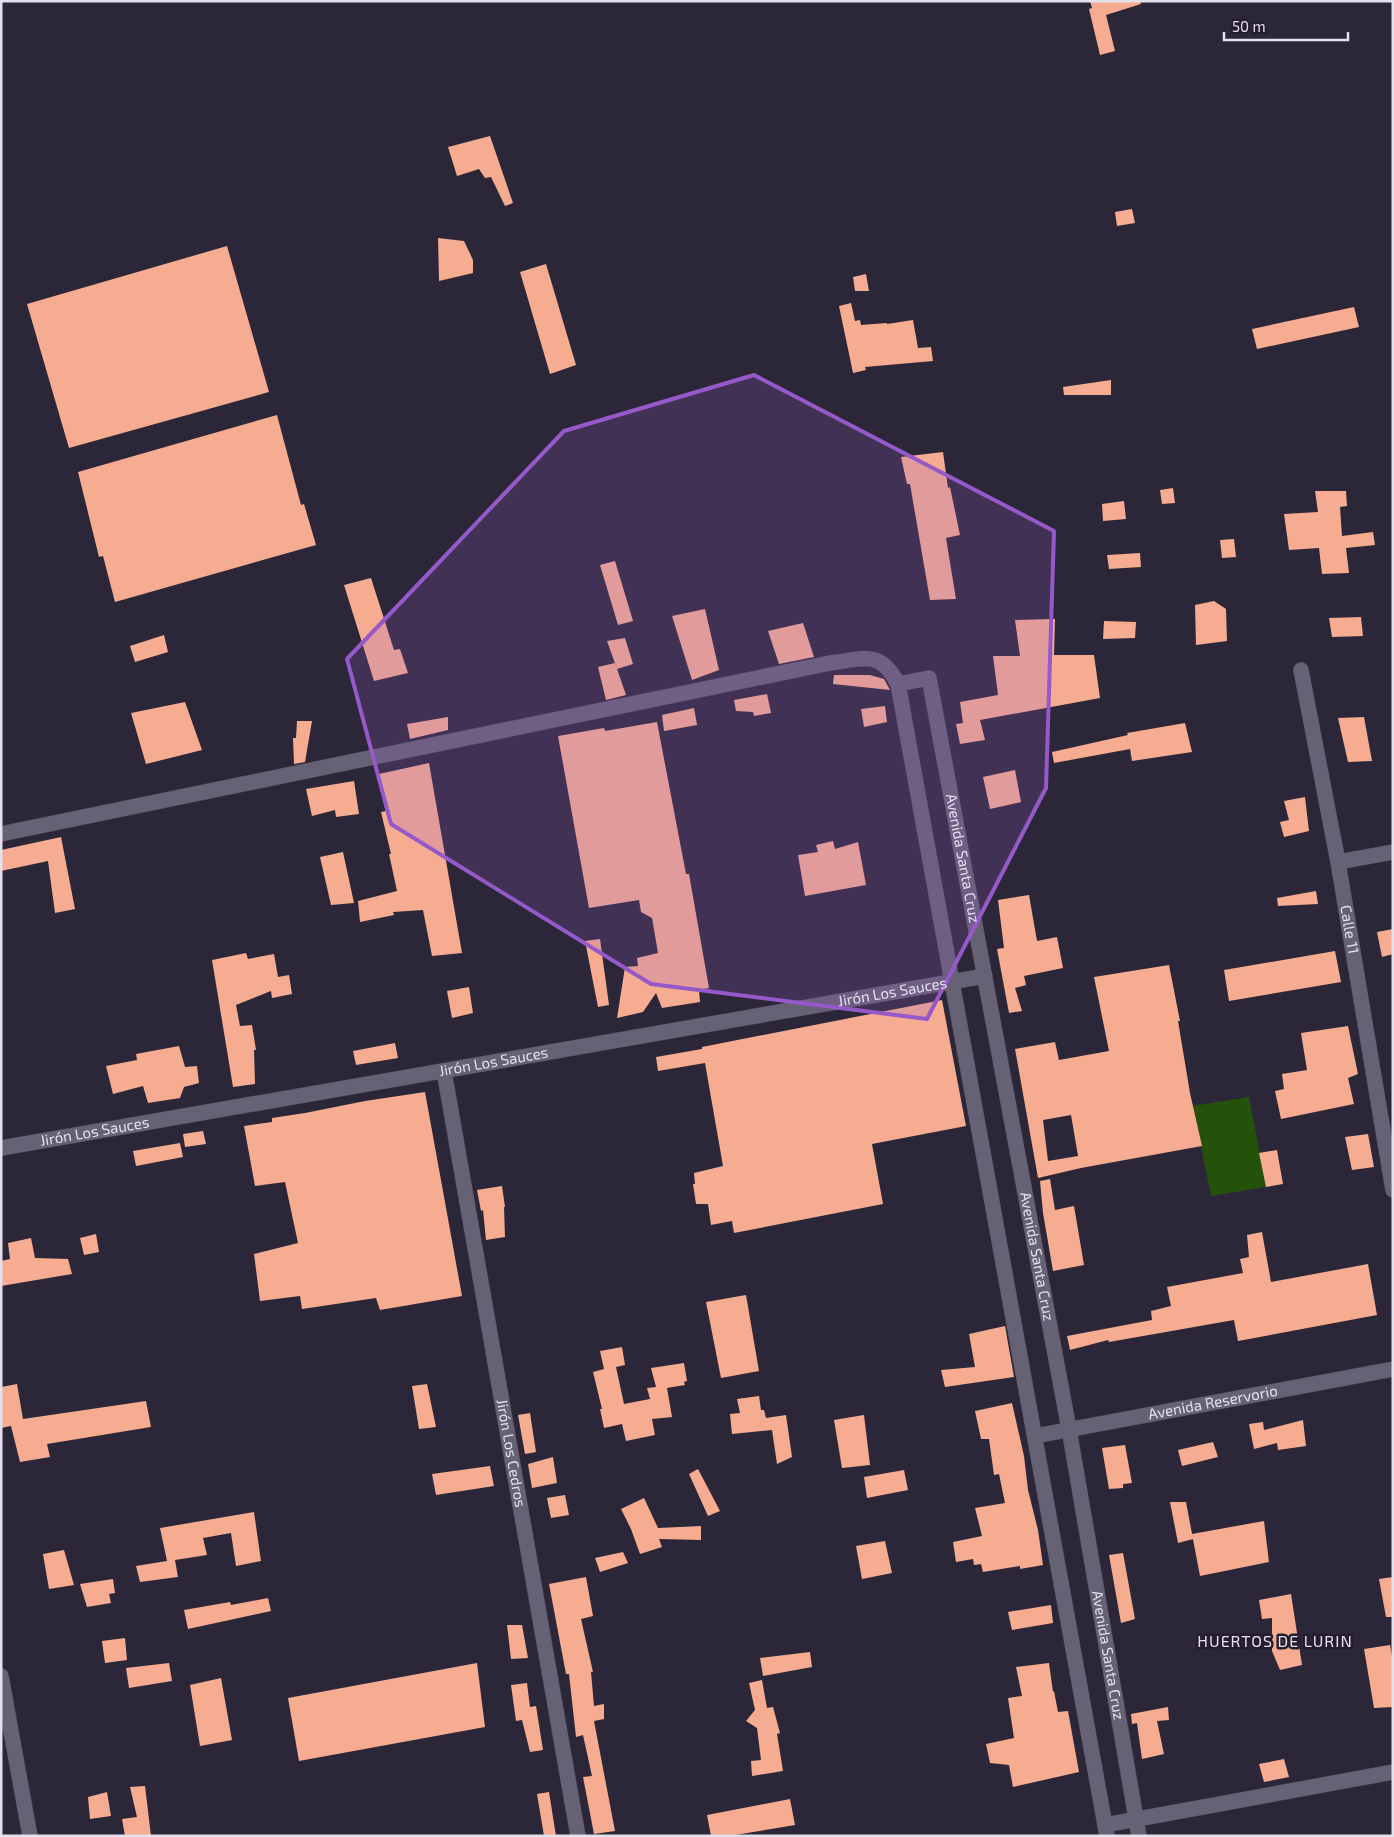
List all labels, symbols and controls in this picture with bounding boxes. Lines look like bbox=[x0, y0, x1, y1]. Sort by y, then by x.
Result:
scale bar bbox=[1224, 10, 1348, 42]
text: 50 m bbox=[1232, 17, 1266, 35]
street label: Avenida Santa Cruz bbox=[943, 792, 984, 924]
street label: Calle 11 bbox=[1337, 904, 1363, 955]
street label: Jirón Los Sauces bbox=[836, 973, 948, 1010]
street label: Jirón Los Sauces bbox=[437, 1043, 549, 1079]
street label: Jirón Los Sauces bbox=[38, 1112, 150, 1149]
street label: Avenida Santa Cruz bbox=[1017, 1190, 1059, 1322]
street label: Avenida Reservorio bbox=[1147, 1381, 1279, 1423]
street label: Jirón Los Cedros bbox=[494, 1397, 530, 1509]
street label: Avenida Santa Cruz bbox=[1089, 1589, 1129, 1721]
district label: HUERTOS DE LURIN bbox=[1197, 1631, 1353, 1650]

